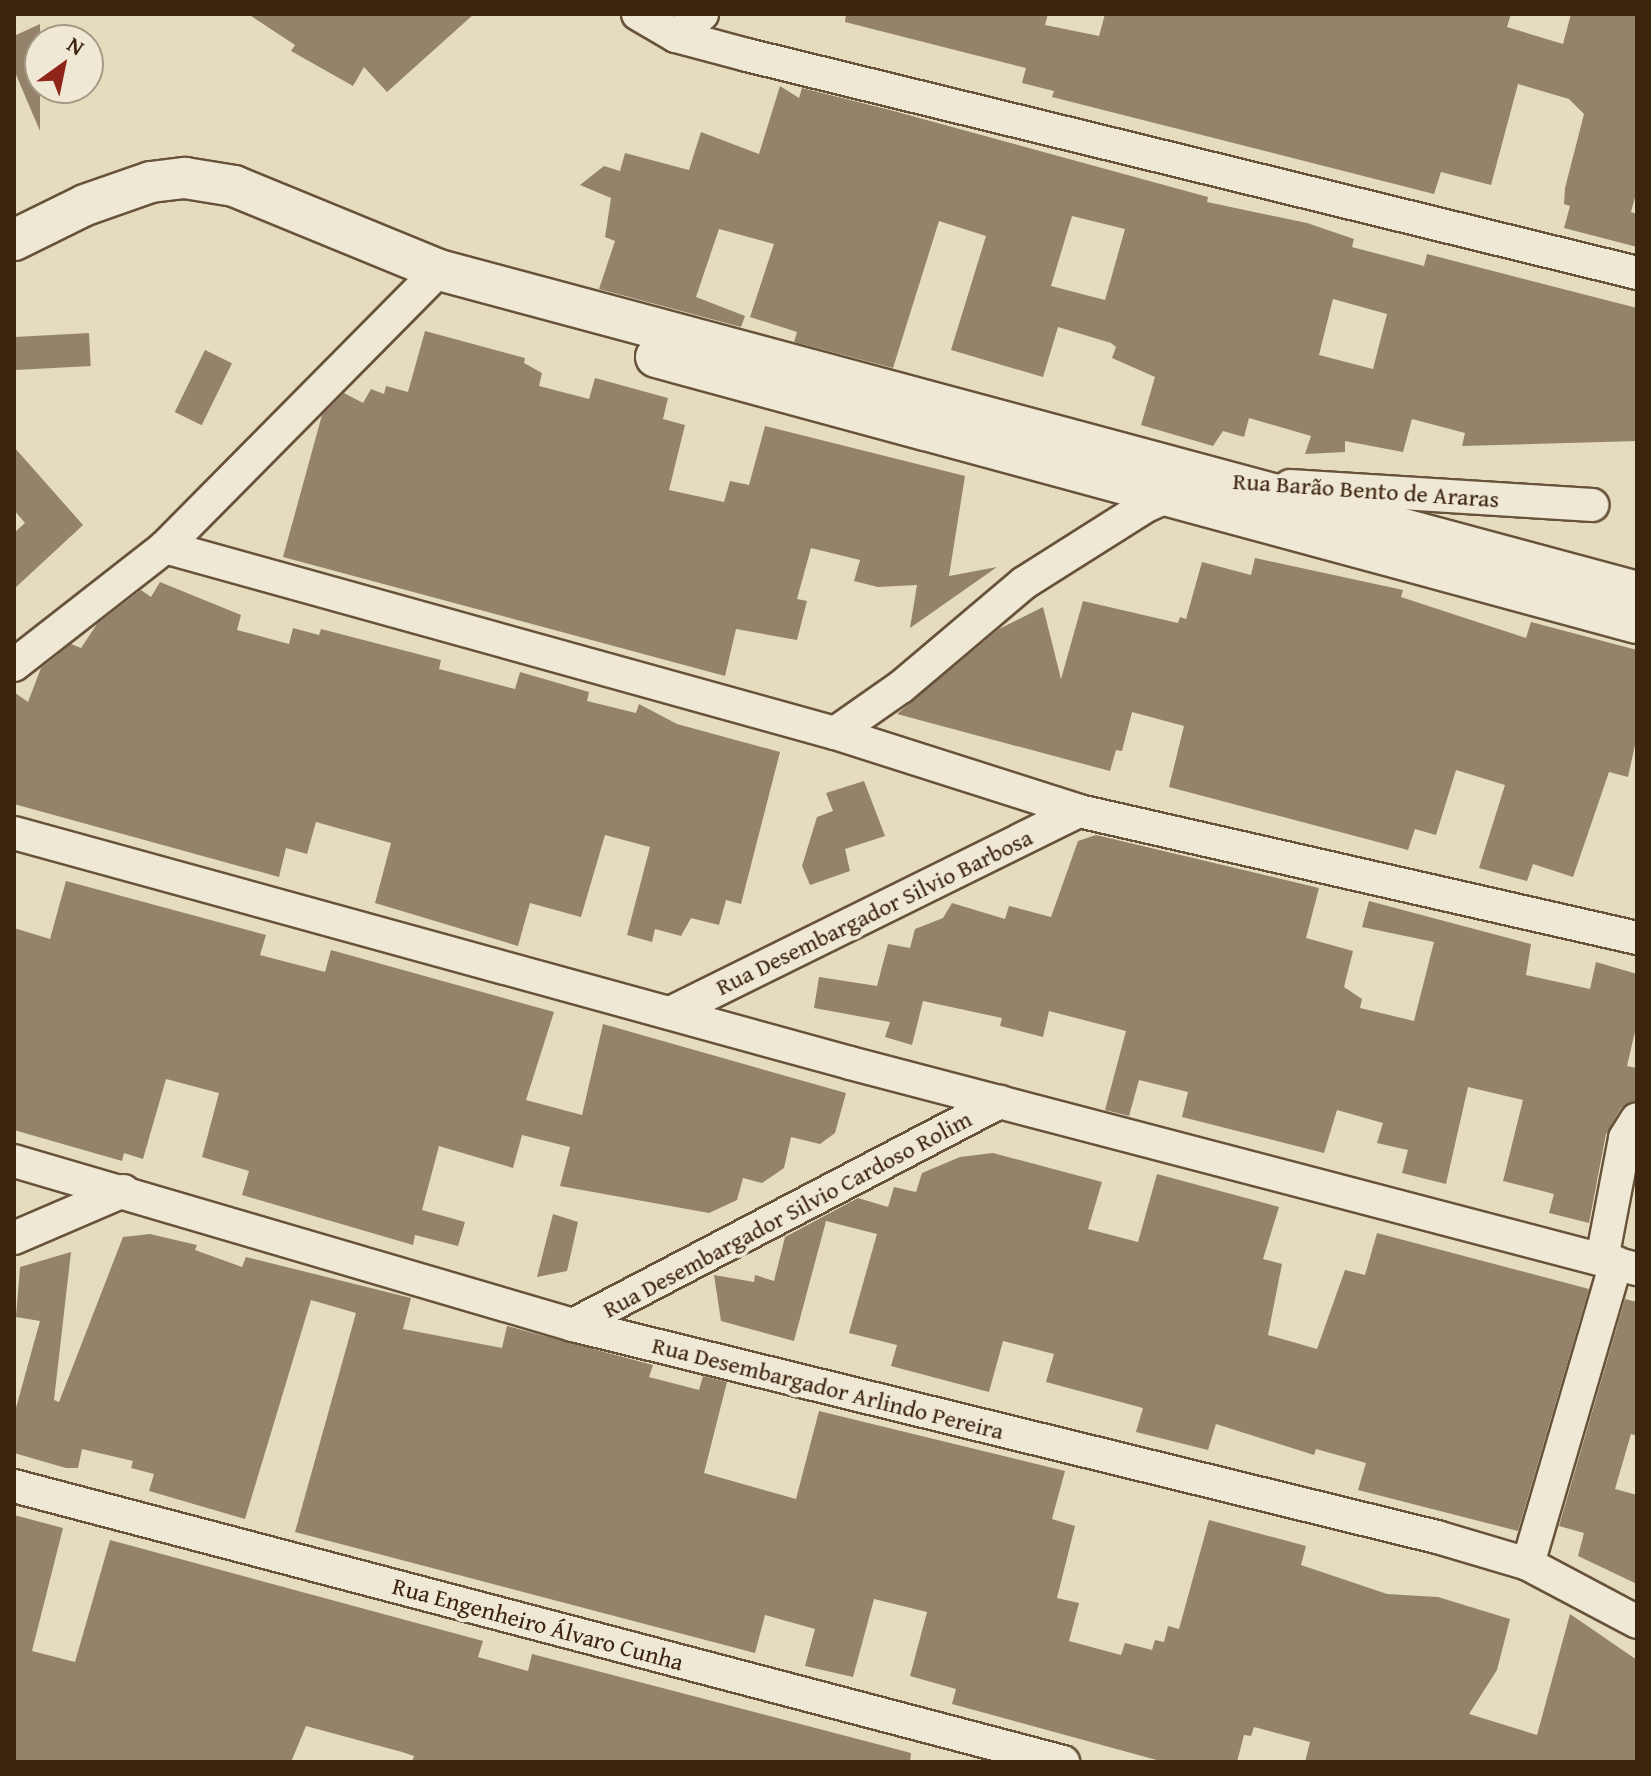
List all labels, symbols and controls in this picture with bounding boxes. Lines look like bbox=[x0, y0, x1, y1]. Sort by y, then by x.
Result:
north arrow bbox=[24, 24, 104, 104]
text: N bbox=[61, 28, 91, 63]
street label: Rua Barão Bento de Araras bbox=[1232, 466, 1500, 514]
street label: Rua Desembargador Silvio Barbosa bbox=[711, 823, 1037, 1001]
street label: Rua Desembargador Silvio Cardoso Rolim bbox=[598, 1104, 976, 1324]
street label: Rua Desembargador Arlindo Pereira bbox=[649, 1330, 1007, 1446]
street label: Rua Engenheiro Álvaro Cunha bbox=[390, 1571, 686, 1677]

